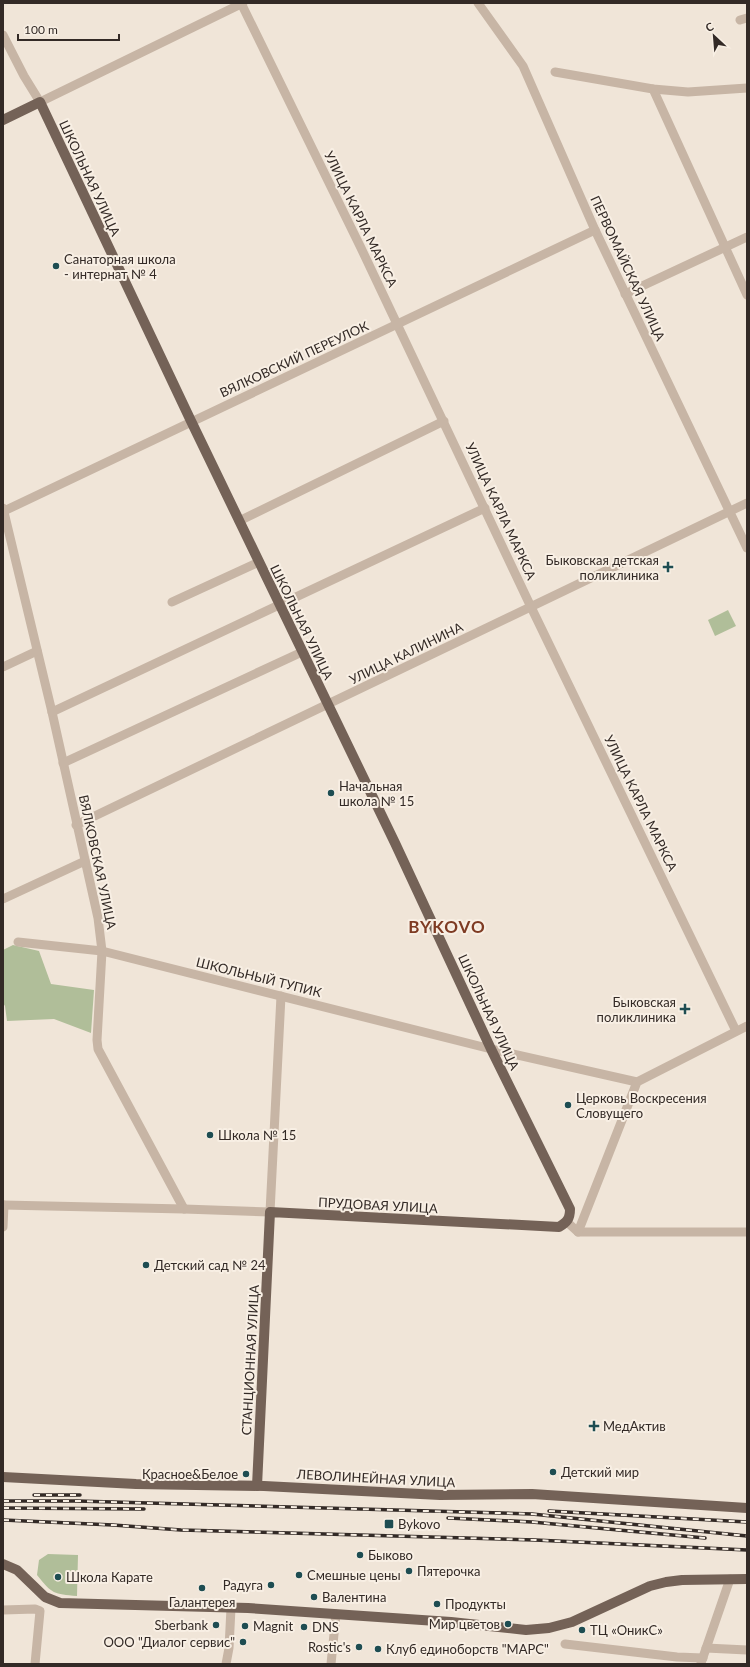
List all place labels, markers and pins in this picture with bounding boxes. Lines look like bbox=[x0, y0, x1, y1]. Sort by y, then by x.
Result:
place label: Санаторная школа - интернат № 4 bbox=[64, 251, 176, 282]
marker: Санаторная школа - интернат № 4 bbox=[51, 261, 61, 271]
place label: Быковская детская поликлиника bbox=[545, 552, 659, 583]
marker: Быковская детская поликлиника bbox=[662, 561, 674, 573]
place label: Начальная школа № 15 bbox=[339, 778, 414, 809]
marker: Начальная школа № 15 bbox=[326, 788, 336, 798]
place label: Быковская поликлиника bbox=[597, 994, 676, 1025]
marker: Быковская поликлиника bbox=[679, 1003, 691, 1015]
place label: Церковь Воскресения Словущего bbox=[576, 1090, 707, 1121]
marker: Церковь Воскресения Словущего bbox=[563, 1100, 573, 1110]
place label: Школа № 15 bbox=[218, 1127, 296, 1143]
marker: Школа № 15 bbox=[205, 1130, 215, 1140]
place label: Детский сад № 24 bbox=[154, 1257, 266, 1273]
marker: Детский сад № 24 bbox=[141, 1260, 151, 1270]
place label: МедАктив bbox=[603, 1418, 666, 1434]
marker: МедАктив bbox=[588, 1420, 600, 1432]
place label: Детский мир bbox=[561, 1464, 639, 1480]
place label: Красное&Белое bbox=[142, 1466, 238, 1482]
marker: Детский мир bbox=[548, 1467, 558, 1477]
marker: Красное&Белое bbox=[241, 1469, 251, 1479]
place label: Bykovo bbox=[398, 1516, 440, 1532]
marker: Bykovo bbox=[383, 1518, 395, 1530]
place label: Быково bbox=[368, 1547, 413, 1563]
marker: Быково bbox=[355, 1550, 365, 1560]
place label: Пятерочка bbox=[417, 1563, 481, 1579]
marker: Пятерочка bbox=[404, 1566, 414, 1576]
place label: Смешные цены bbox=[307, 1567, 401, 1583]
place label: Школа Карате bbox=[66, 1569, 153, 1585]
marker: Смешные цены bbox=[294, 1570, 304, 1580]
marker: Школа Карате bbox=[53, 1572, 63, 1582]
place label: Радуга bbox=[223, 1577, 263, 1593]
marker: Радуга bbox=[266, 1580, 276, 1590]
marker: Галантерея bbox=[197, 1583, 207, 1593]
place label: Валентина bbox=[322, 1589, 386, 1605]
marker: Валентина bbox=[309, 1592, 319, 1602]
place label: Галантерея bbox=[169, 1594, 235, 1610]
place label: Продукты bbox=[445, 1596, 506, 1612]
marker: Продукты bbox=[432, 1599, 442, 1609]
place label: Мир цветов bbox=[429, 1616, 500, 1632]
place label: Sberbank bbox=[155, 1617, 208, 1633]
place label: Magnit bbox=[253, 1618, 293, 1634]
place label: DNS bbox=[312, 1619, 339, 1635]
marker: Мир цветов bbox=[503, 1619, 513, 1629]
marker: Sberbank bbox=[211, 1620, 221, 1630]
marker: Magnit bbox=[240, 1621, 250, 1631]
marker: DNS bbox=[299, 1622, 309, 1632]
place label: ТЦ «ОникС» bbox=[590, 1622, 663, 1638]
marker: ТЦ «ОникС» bbox=[577, 1625, 587, 1635]
place label: ООО "Диалог cервис" bbox=[103, 1634, 235, 1650]
marker: ООО "Диалог cервис" bbox=[238, 1637, 248, 1647]
place label: Rostic's bbox=[308, 1639, 351, 1655]
place label: Клуб единоборств "МАРС" bbox=[386, 1641, 549, 1657]
marker: Rostic's bbox=[354, 1642, 364, 1652]
marker: Клуб единоборств "МАРС" bbox=[373, 1644, 383, 1654]

